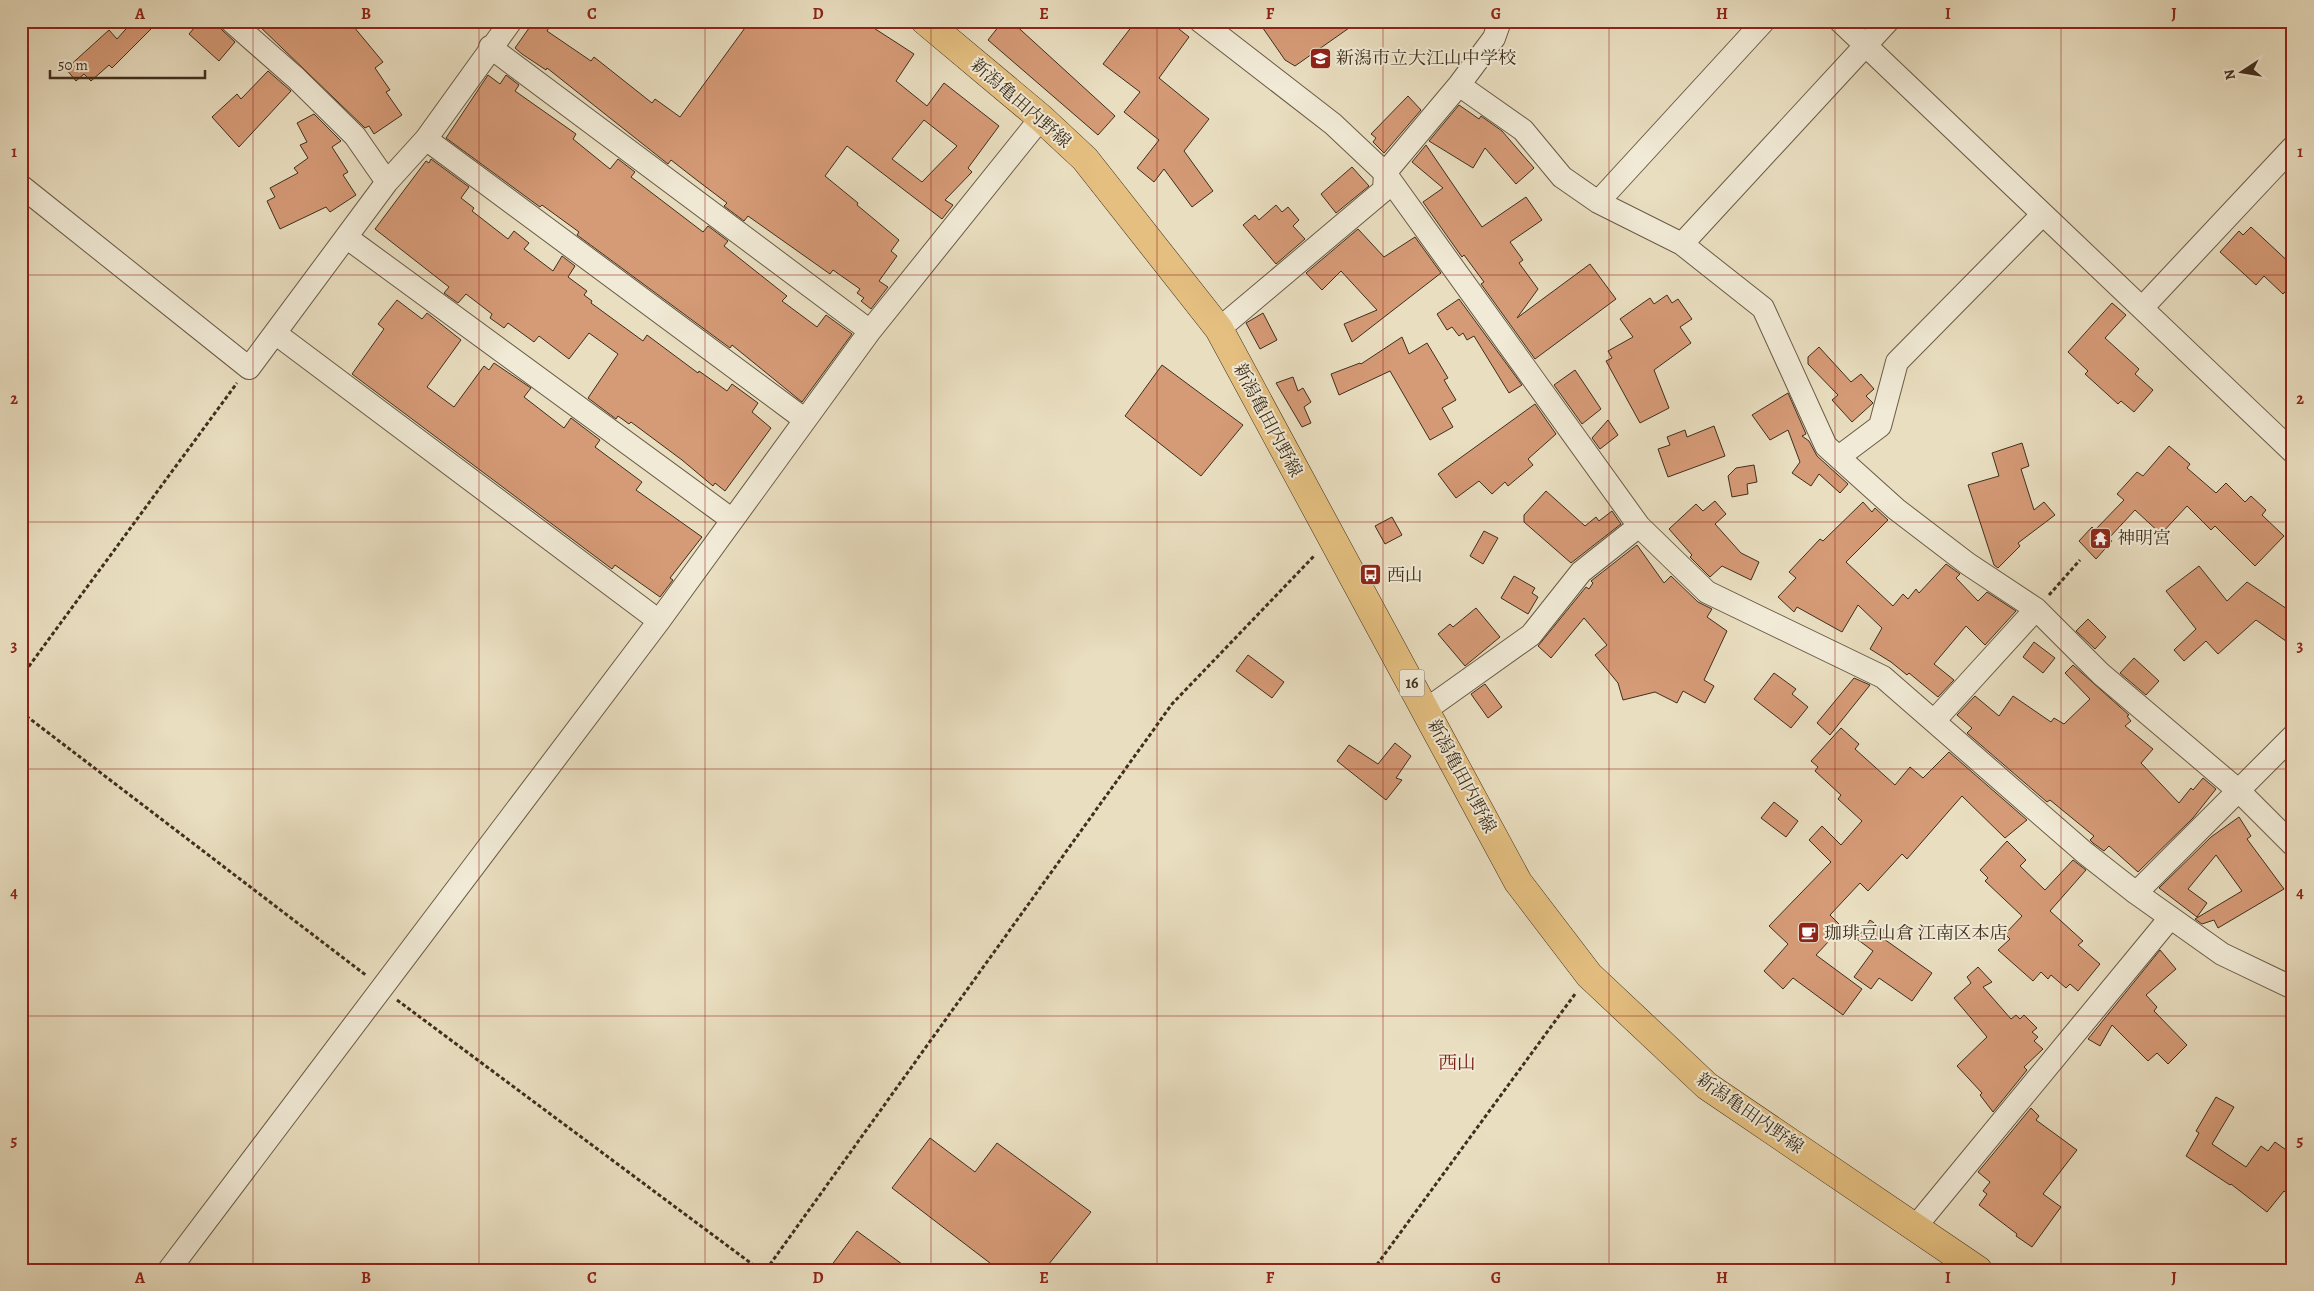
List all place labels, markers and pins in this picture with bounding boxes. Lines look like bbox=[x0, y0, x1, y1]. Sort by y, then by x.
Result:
school or university icon: 新潟市立大江山中学校 bbox=[1308, 46, 1332, 70]
place label: 新潟市立大江山中学校 bbox=[1336, 46, 1516, 70]
temple icon: 神明宮 bbox=[2089, 526, 2113, 550]
place label: 神明宮 bbox=[2117, 526, 2171, 550]
bus stop icon: 西山 bbox=[1359, 563, 1383, 587]
place label: 西山 bbox=[1387, 563, 1423, 587]
cafe icon: 珈琲豆山倉 江南区本店 bbox=[1796, 921, 1820, 945]
place label: 珈琲豆山倉 江南区本店 bbox=[1824, 921, 2008, 945]

